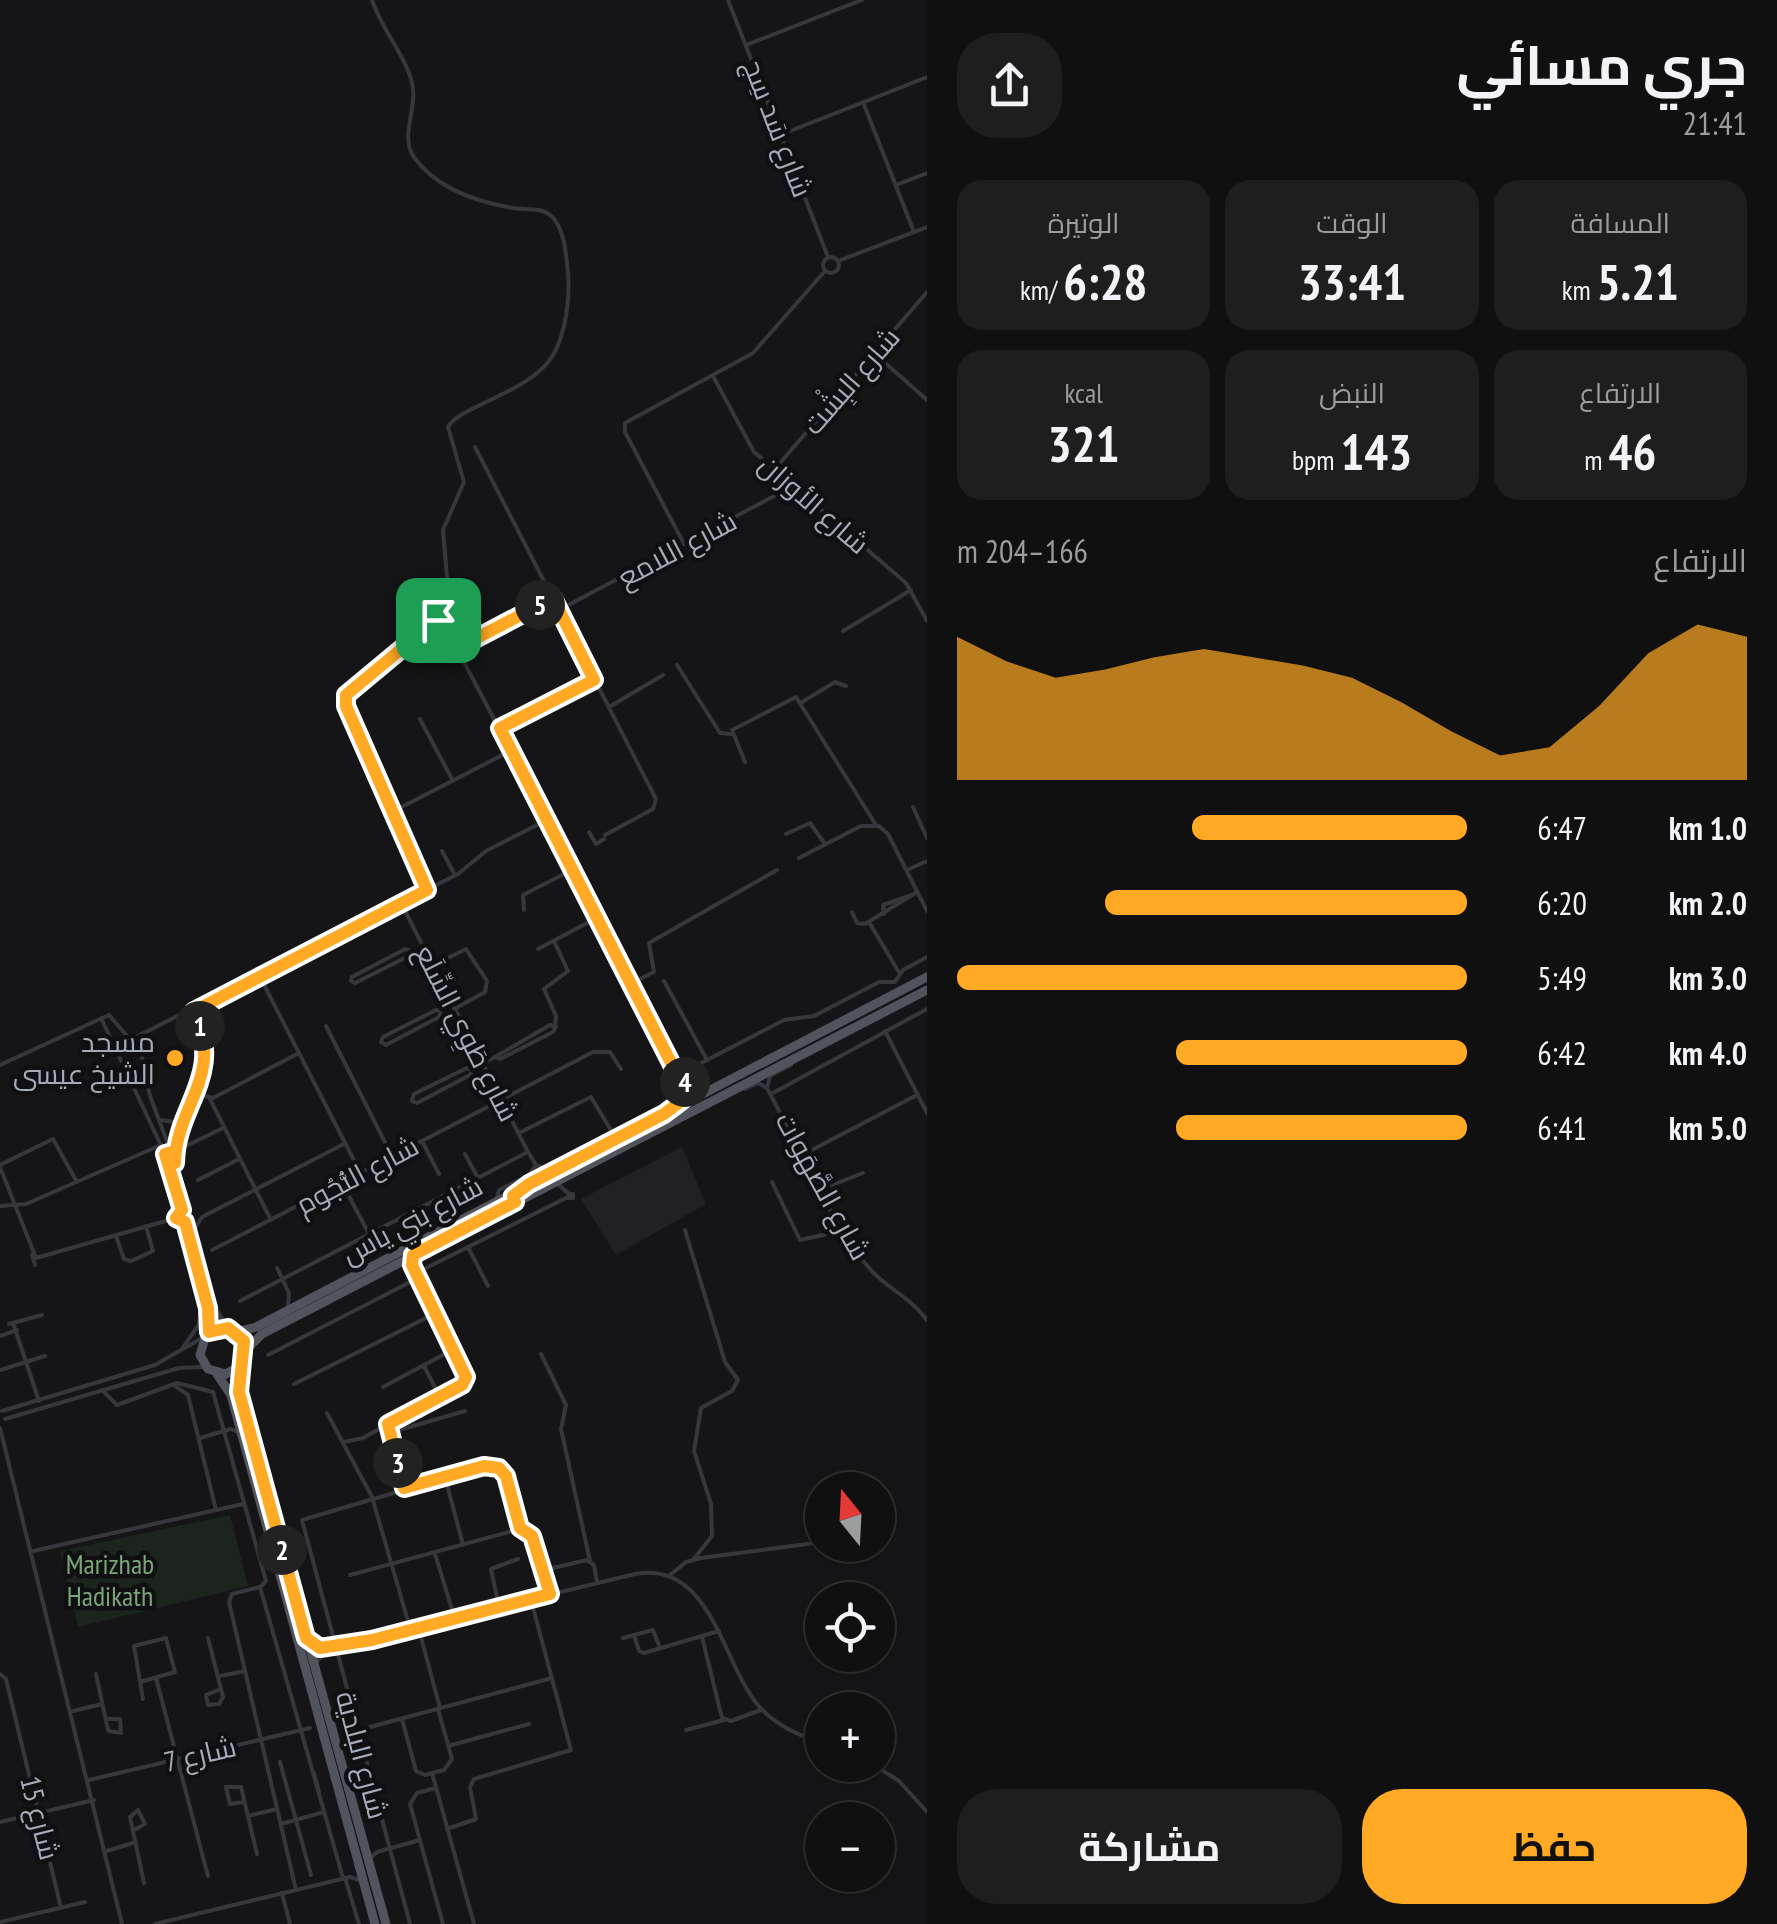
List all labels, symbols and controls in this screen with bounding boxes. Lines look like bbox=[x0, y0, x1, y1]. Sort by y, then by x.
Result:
text: جري مسائي bbox=[1456, 29, 1747, 100]
button: share bbox=[957, 33, 1062, 138]
street label: شارع سَد سِج bbox=[734, 54, 822, 202]
text: 21:41 bbox=[1683, 102, 1747, 144]
text: الوتيرة bbox=[1048, 204, 1120, 241]
text: الوقت bbox=[1316, 204, 1388, 241]
text: المسافة bbox=[1571, 204, 1670, 241]
text: 6:28 bbox=[1063, 249, 1147, 314]
text: 33:41 bbox=[1298, 249, 1406, 314]
text: 5.21 bbox=[1597, 249, 1679, 314]
text: /km bbox=[1020, 271, 1063, 308]
text: km bbox=[1562, 271, 1597, 308]
street label: شارع البِشْت bbox=[793, 319, 908, 443]
text: kcal bbox=[1065, 374, 1103, 411]
text: النبض bbox=[1319, 374, 1385, 411]
text: الارتفاع bbox=[1579, 374, 1661, 411]
text: 321 bbox=[1048, 411, 1120, 476]
text: 143 bbox=[1340, 419, 1412, 484]
text: 46 bbox=[1609, 419, 1656, 484]
text: bpm bbox=[1292, 441, 1340, 478]
text: m bbox=[1584, 441, 1609, 478]
street label: شارع الأوزان bbox=[751, 446, 877, 562]
street label: شارع اللامع bbox=[611, 502, 743, 596]
text: 166–204 m bbox=[957, 530, 1088, 572]
text: الارتفاع bbox=[1653, 539, 1747, 581]
pin bbox=[396, 578, 481, 663]
pin: 5 bbox=[515, 580, 565, 630]
text: 5 bbox=[533, 586, 547, 623]
icon: arrive bbox=[411, 593, 466, 648]
text: 6:47 bbox=[1537, 807, 1587, 849]
text: 1.0 km bbox=[1669, 807, 1747, 849]
text: 6:20 bbox=[1537, 882, 1587, 924]
text: 2.0 km bbox=[1669, 882, 1747, 924]
street label: شارع طَوِي السِّلَع bbox=[403, 938, 528, 1129]
text: 5:49 bbox=[1537, 957, 1587, 999]
text: 3.0 km bbox=[1669, 957, 1747, 999]
pin: 1 bbox=[175, 1001, 225, 1051]
text: 1 bbox=[193, 1007, 207, 1044]
place label: مسجد الشيخ عيسى bbox=[13, 1023, 155, 1093]
text: 6:42 bbox=[1537, 1032, 1587, 1074]
text: 4.0 km bbox=[1669, 1032, 1747, 1074]
marker: مسجد الشيخ عيسى bbox=[164, 1047, 186, 1069]
pin: 4 bbox=[660, 1057, 710, 1107]
text: 4 bbox=[678, 1063, 692, 1100]
street label: شارع الصَّهَوات bbox=[767, 1105, 879, 1267]
text: 6:41 bbox=[1537, 1107, 1587, 1149]
text: 5.0 km bbox=[1669, 1107, 1747, 1149]
street label: شارع النُّجُوم bbox=[289, 1127, 426, 1224]
street label: شارع بني ياس bbox=[335, 1167, 490, 1276]
pin: 3 bbox=[373, 1438, 423, 1488]
text: 3 bbox=[391, 1444, 405, 1481]
north arrow bbox=[805, 1472, 895, 1562]
map controls bbox=[805, 1472, 895, 1892]
pin: 2 bbox=[257, 1525, 307, 1575]
text: 2 bbox=[275, 1531, 289, 1568]
park label: Marizhab Hadikath bbox=[66, 1545, 154, 1614]
button: locate bbox=[805, 1582, 895, 1672]
street label: شارع البلدية bbox=[327, 1687, 397, 1823]
button: + bbox=[805, 1692, 895, 1782]
street label: شارع 7 bbox=[160, 1727, 240, 1781]
street label: شارع 15 bbox=[11, 1772, 69, 1864]
button: مشاركة bbox=[957, 1789, 1342, 1904]
button: حفظ bbox=[1362, 1789, 1747, 1904]
button: − bbox=[805, 1802, 895, 1892]

